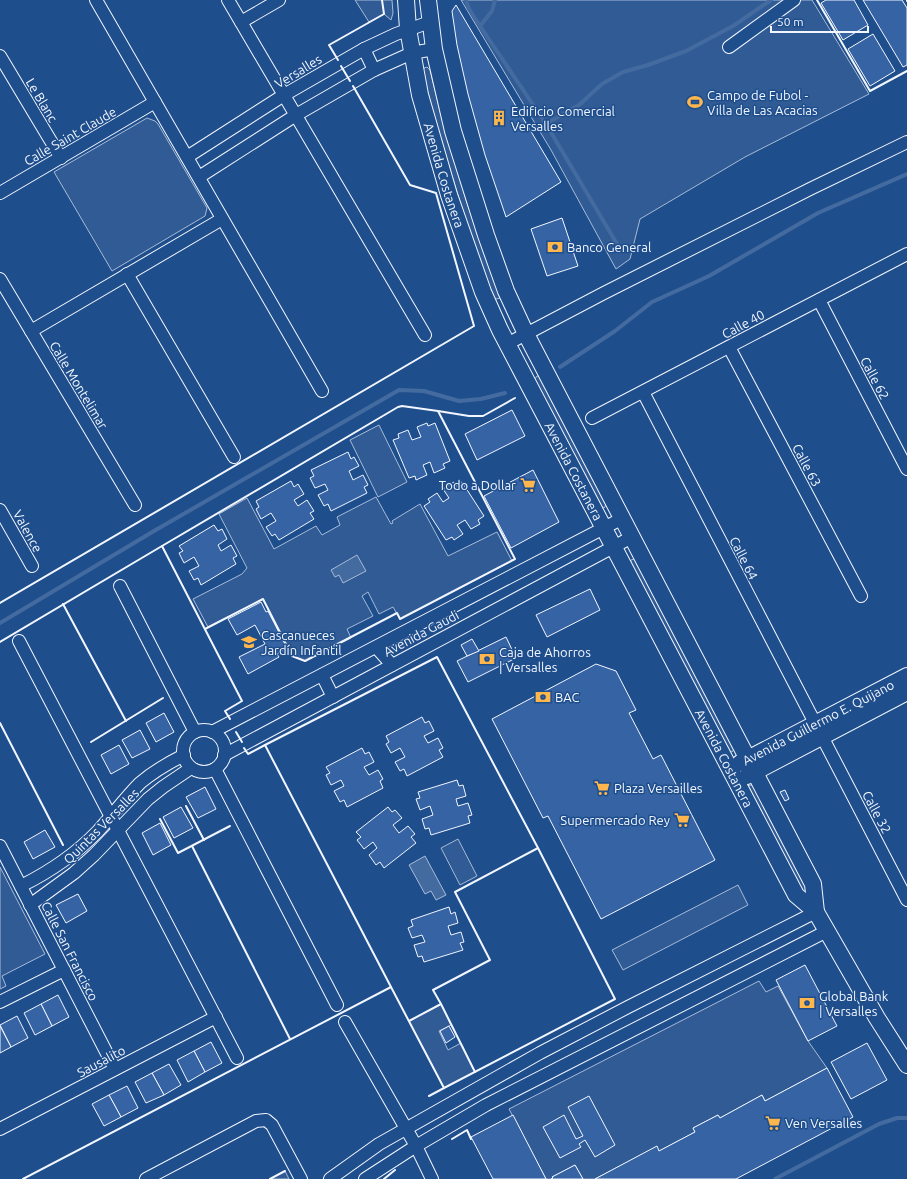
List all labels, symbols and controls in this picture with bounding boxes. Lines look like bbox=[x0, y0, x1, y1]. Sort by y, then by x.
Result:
scale bar bbox=[771, 8, 868, 34]
text: 50 m bbox=[777, 15, 804, 28]
street label: Versalles bbox=[272, 51, 324, 90]
street label: Le Blanc bbox=[23, 76, 61, 124]
place label: Campo de Fubol - Villa de Las Acacias bbox=[707, 88, 818, 117]
sports icon: Campo de Fubol - Villa de Las Acacias bbox=[686, 93, 704, 111]
street label: Calle Saint Claude bbox=[21, 104, 119, 168]
place label: Edificio Comercial Versalles bbox=[511, 104, 616, 133]
building icon: Edificio Comercial Versalles bbox=[490, 109, 508, 127]
street label: Avenida Costanera bbox=[421, 121, 467, 230]
bank icon: Banco General bbox=[546, 238, 564, 256]
place label: Banco General bbox=[567, 240, 652, 254]
street label: Calle 40 bbox=[719, 307, 767, 341]
street label: Calle Montelimar bbox=[47, 339, 111, 431]
street label: Calle 62 bbox=[858, 354, 892, 402]
street label: Avenida Costanera bbox=[542, 420, 605, 523]
street label: Calle 63 bbox=[790, 441, 824, 489]
supermarket icon: Todo a Dollar bbox=[519, 476, 537, 494]
place label: Todo a Dollar bbox=[439, 478, 516, 492]
street label: Valence bbox=[11, 508, 45, 554]
street label: Calle 64 bbox=[727, 534, 761, 582]
street label: Avenida Gaudi bbox=[381, 607, 461, 659]
place label: Cascanueces Jardín Infantil bbox=[261, 628, 342, 657]
school or university icon: Cascanueces Jardín Infantil bbox=[240, 633, 258, 651]
place label: Caja de Ahorros | Versalles bbox=[499, 645, 591, 674]
bank icon: Caja de Ahorros | Versalles bbox=[478, 650, 496, 668]
street label: Avenida Guillermo E. Quijano bbox=[740, 677, 896, 768]
bank icon: BAC bbox=[534, 688, 552, 706]
place label: BAC bbox=[555, 690, 580, 704]
street label: Avenida Costanera bbox=[693, 707, 756, 810]
supermarket icon: Plaza Versailles bbox=[593, 779, 611, 797]
place label: Plaza Versailles bbox=[614, 781, 703, 795]
street label: Quintas Versalles bbox=[61, 785, 142, 867]
street label: Calle 32 bbox=[860, 788, 894, 836]
supermarket icon: Supermercado Rey bbox=[673, 811, 691, 829]
place label: Supermercado Rey bbox=[560, 813, 670, 827]
street label: Calle San Francisco bbox=[39, 899, 101, 1003]
place label: Global Bank | Versalles bbox=[819, 989, 889, 1018]
bank icon: Global Bank | Versalles bbox=[798, 994, 816, 1012]
street label: Sausalito bbox=[75, 1042, 127, 1080]
supermarket icon: Ven Versalles bbox=[764, 1114, 782, 1132]
place label: Ven Versalles bbox=[785, 1116, 863, 1130]

